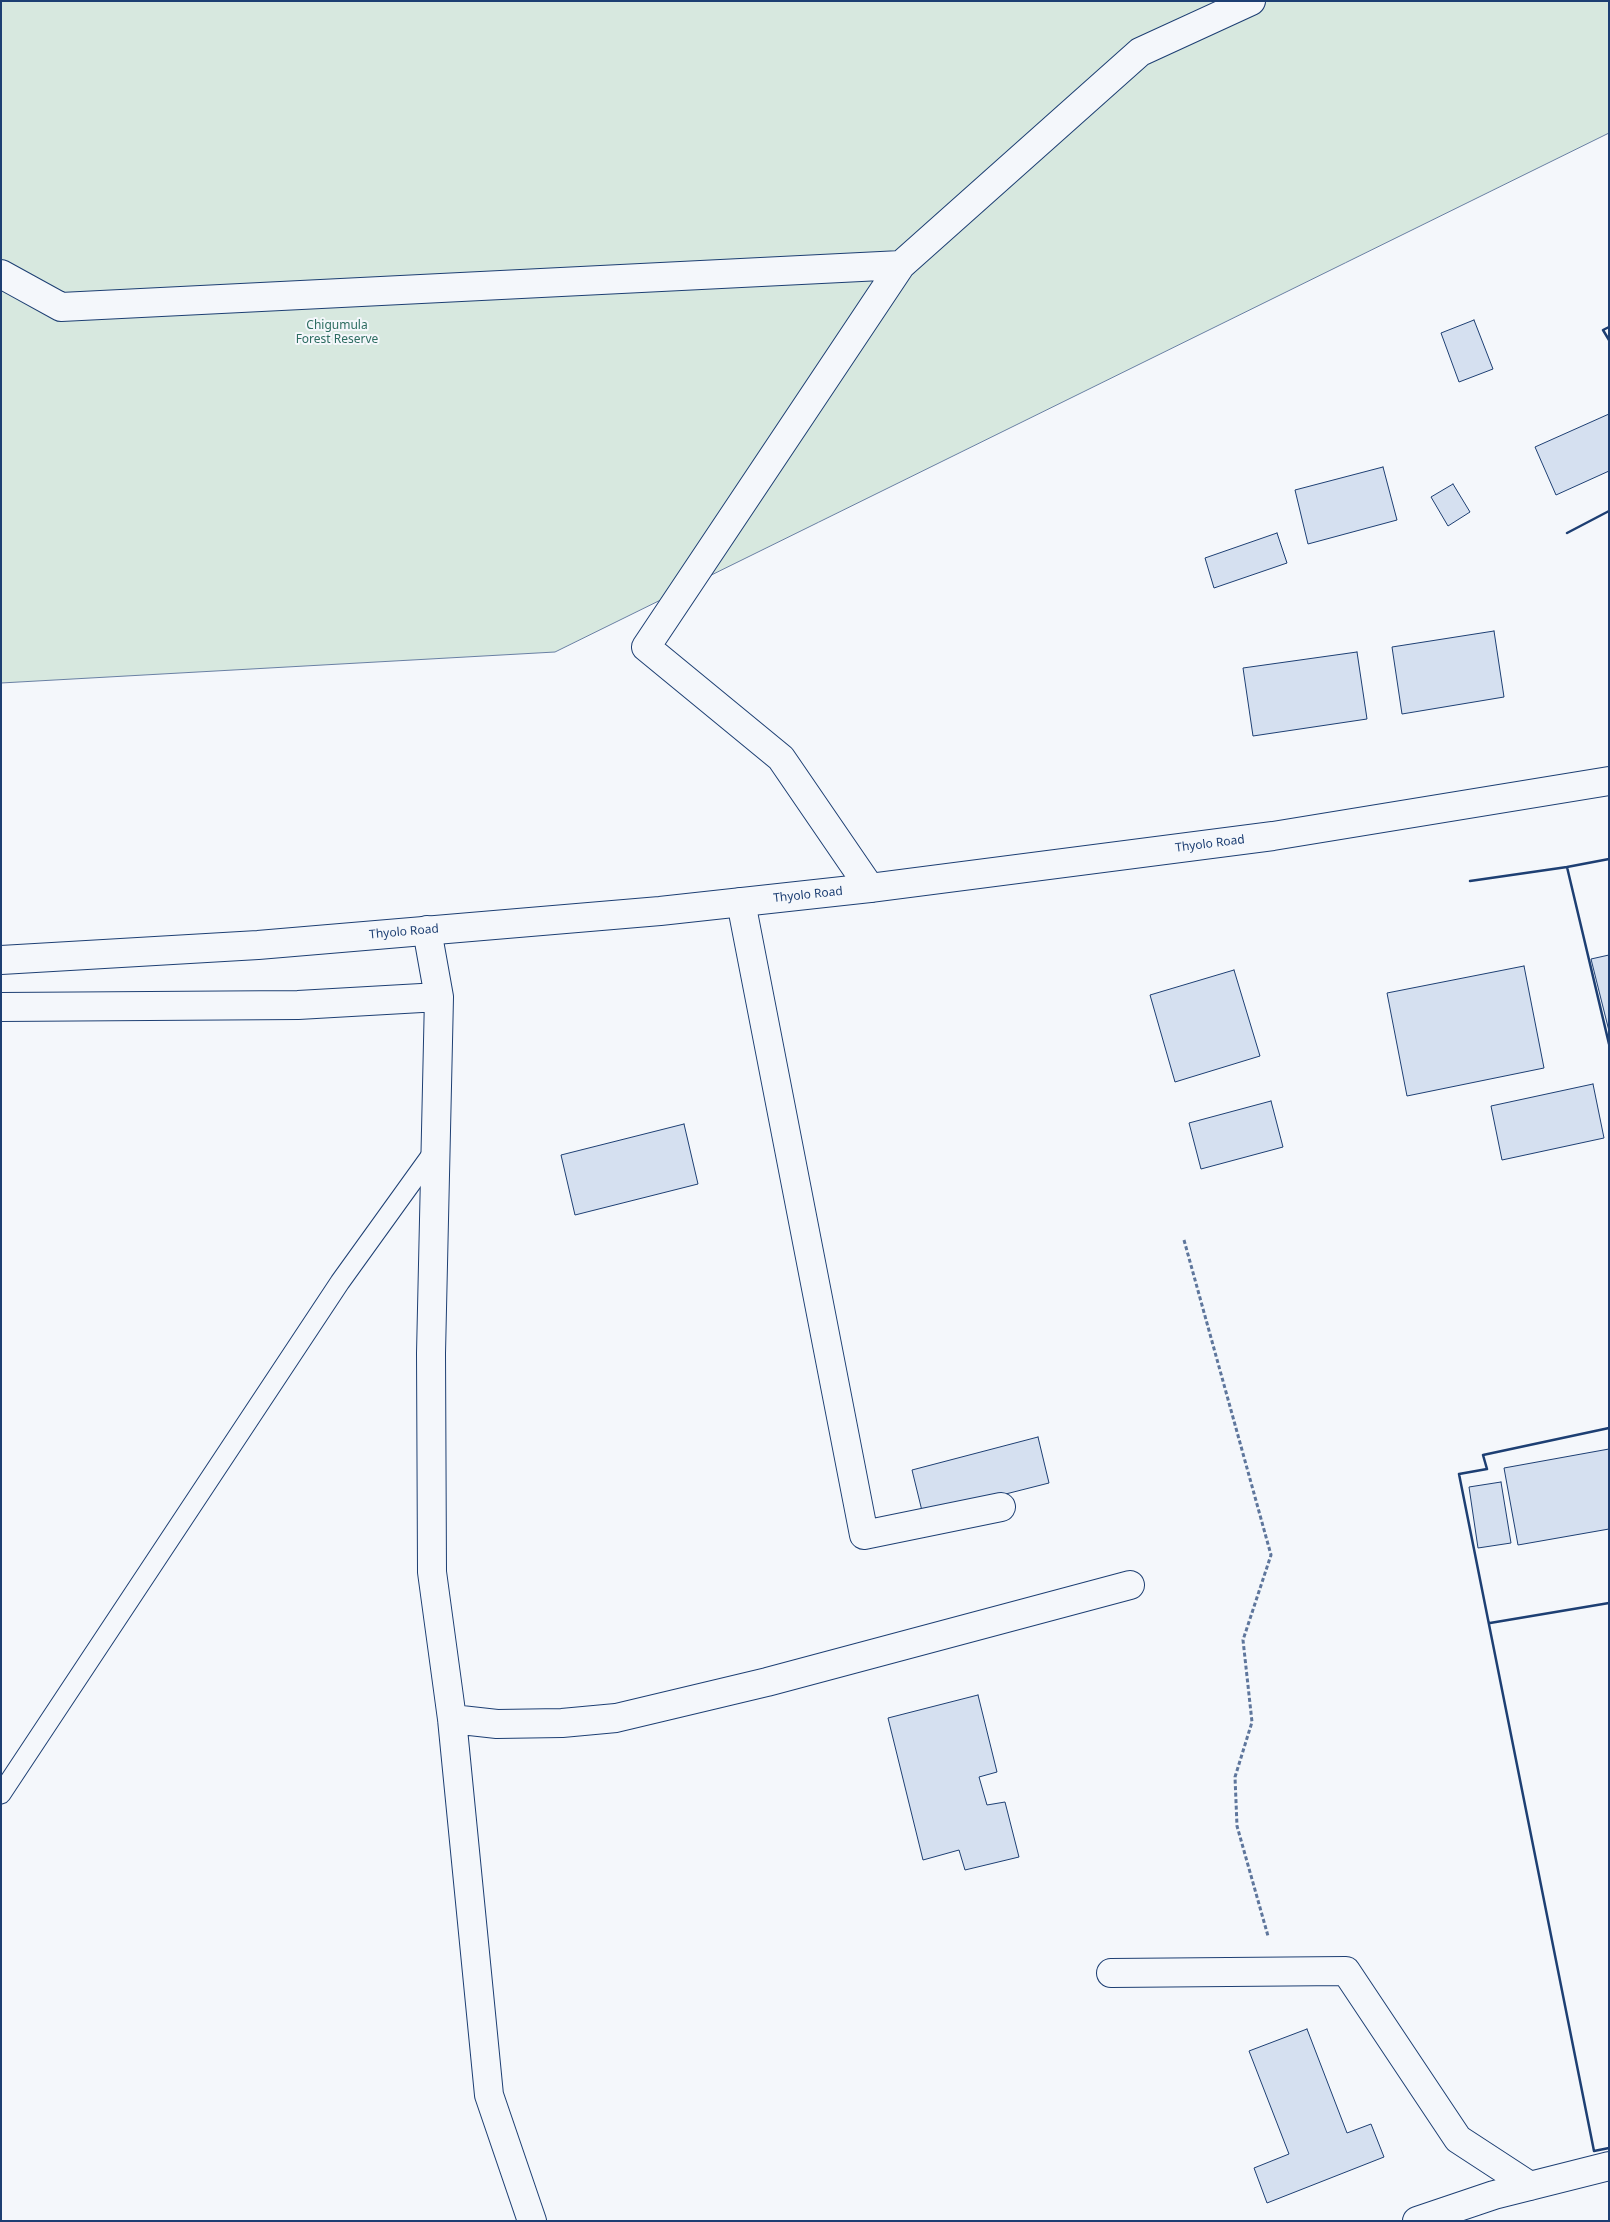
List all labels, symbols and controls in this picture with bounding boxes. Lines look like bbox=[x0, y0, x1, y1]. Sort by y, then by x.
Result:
park label: Chigumula Forest Reserve bbox=[296, 319, 378, 347]
street label: Thyolo Road bbox=[1174, 833, 1246, 855]
street label: Thyolo Road bbox=[773, 884, 843, 906]
street label: Thyolo Road bbox=[369, 922, 439, 942]

